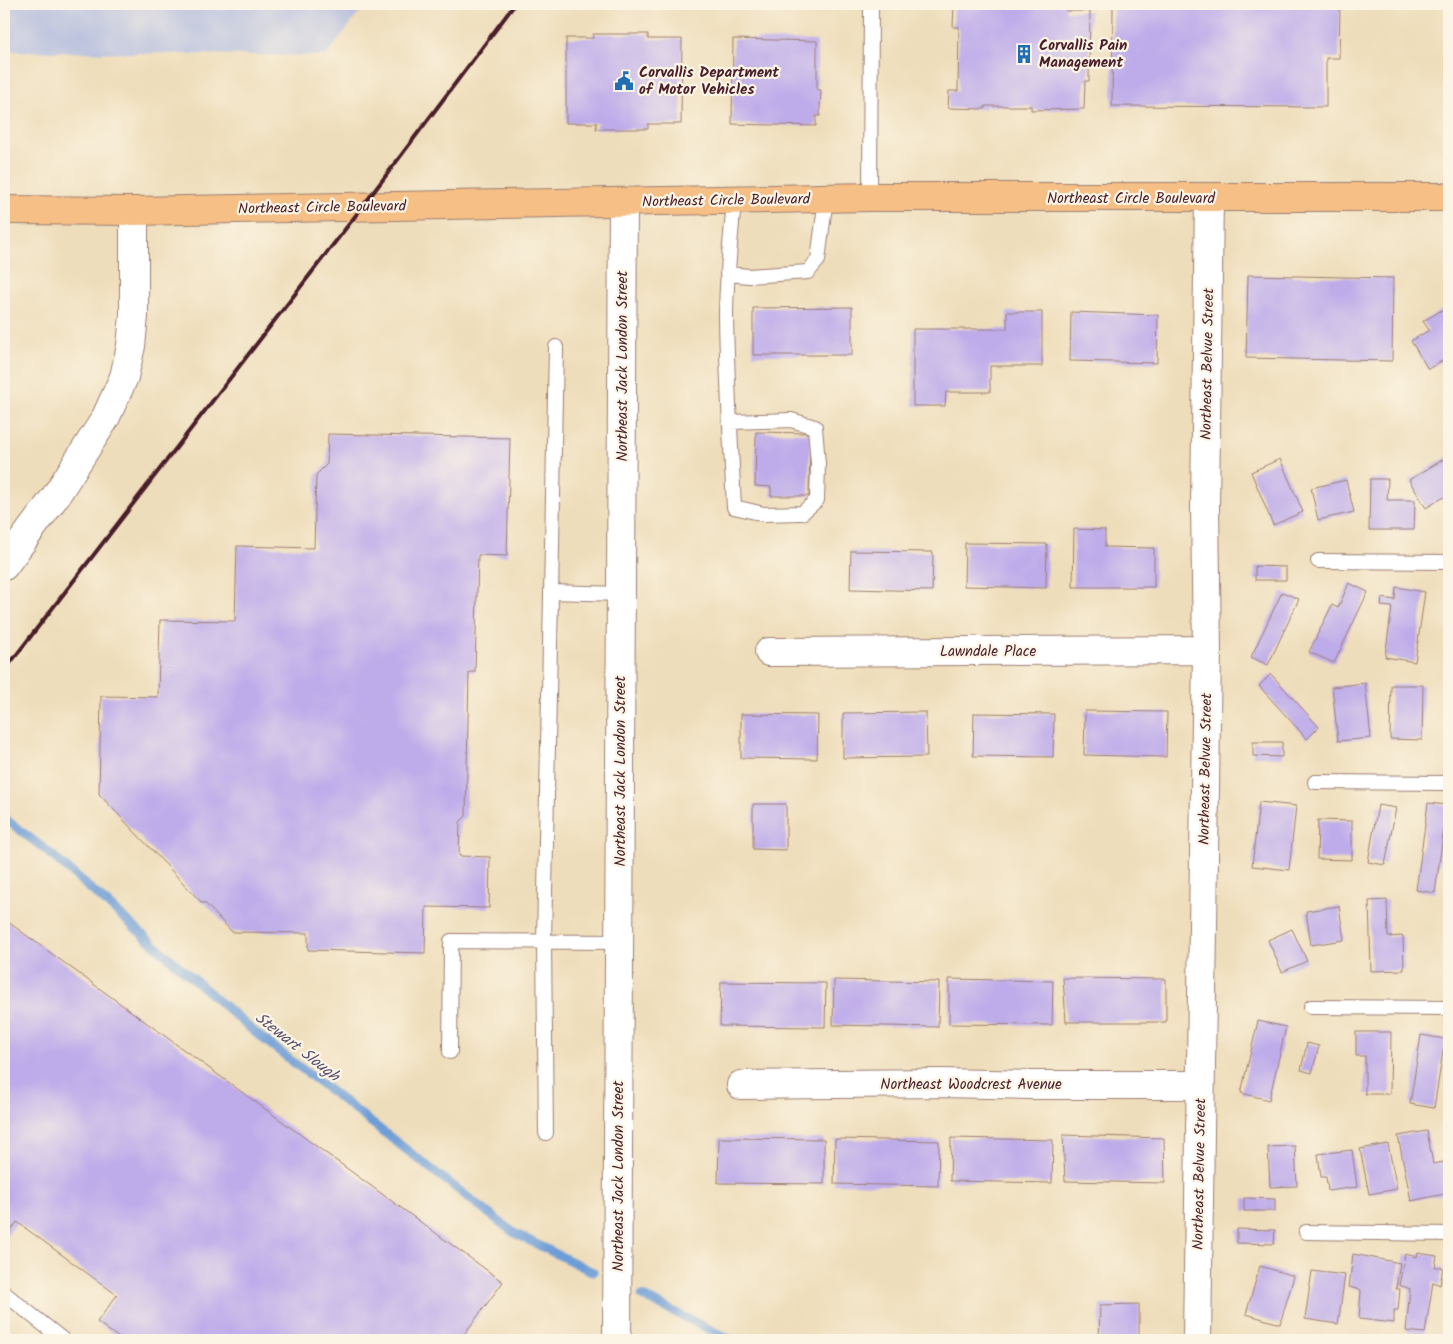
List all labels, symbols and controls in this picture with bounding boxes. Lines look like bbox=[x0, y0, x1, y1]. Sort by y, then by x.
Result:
place label: Corvallis Pain Management bbox=[1039, 34, 1127, 75]
building icon: Corvallis Pain Management bbox=[1013, 43, 1035, 65]
place label: Corvallis Department of Motor Vehicles bbox=[639, 61, 779, 102]
public building icon: Corvallis Department of Motor Vehicles bbox=[613, 70, 635, 92]
street label: Northeast Circle Boulevard bbox=[1047, 187, 1216, 211]
street label: Northeast Circle Boulevard bbox=[642, 188, 811, 214]
street label: Northeast Circle Boulevard bbox=[238, 195, 407, 221]
street label: Northeast Jack London Street bbox=[611, 270, 635, 461]
street label: Northeast Belvue Street bbox=[1195, 288, 1221, 440]
street label: Lawndale Place bbox=[940, 640, 1037, 664]
street label: Northeast Jack London Street bbox=[609, 675, 633, 866]
street label: Northeast Belvue Street bbox=[1193, 693, 1219, 845]
water label: Stewart Slough bbox=[249, 1006, 346, 1089]
street label: Northeast Woodcrest Avenue bbox=[880, 1073, 1062, 1097]
street label: Northeast Jack London Street bbox=[607, 1080, 631, 1271]
street label: Northeast Belvue Street bbox=[1187, 1098, 1213, 1250]

